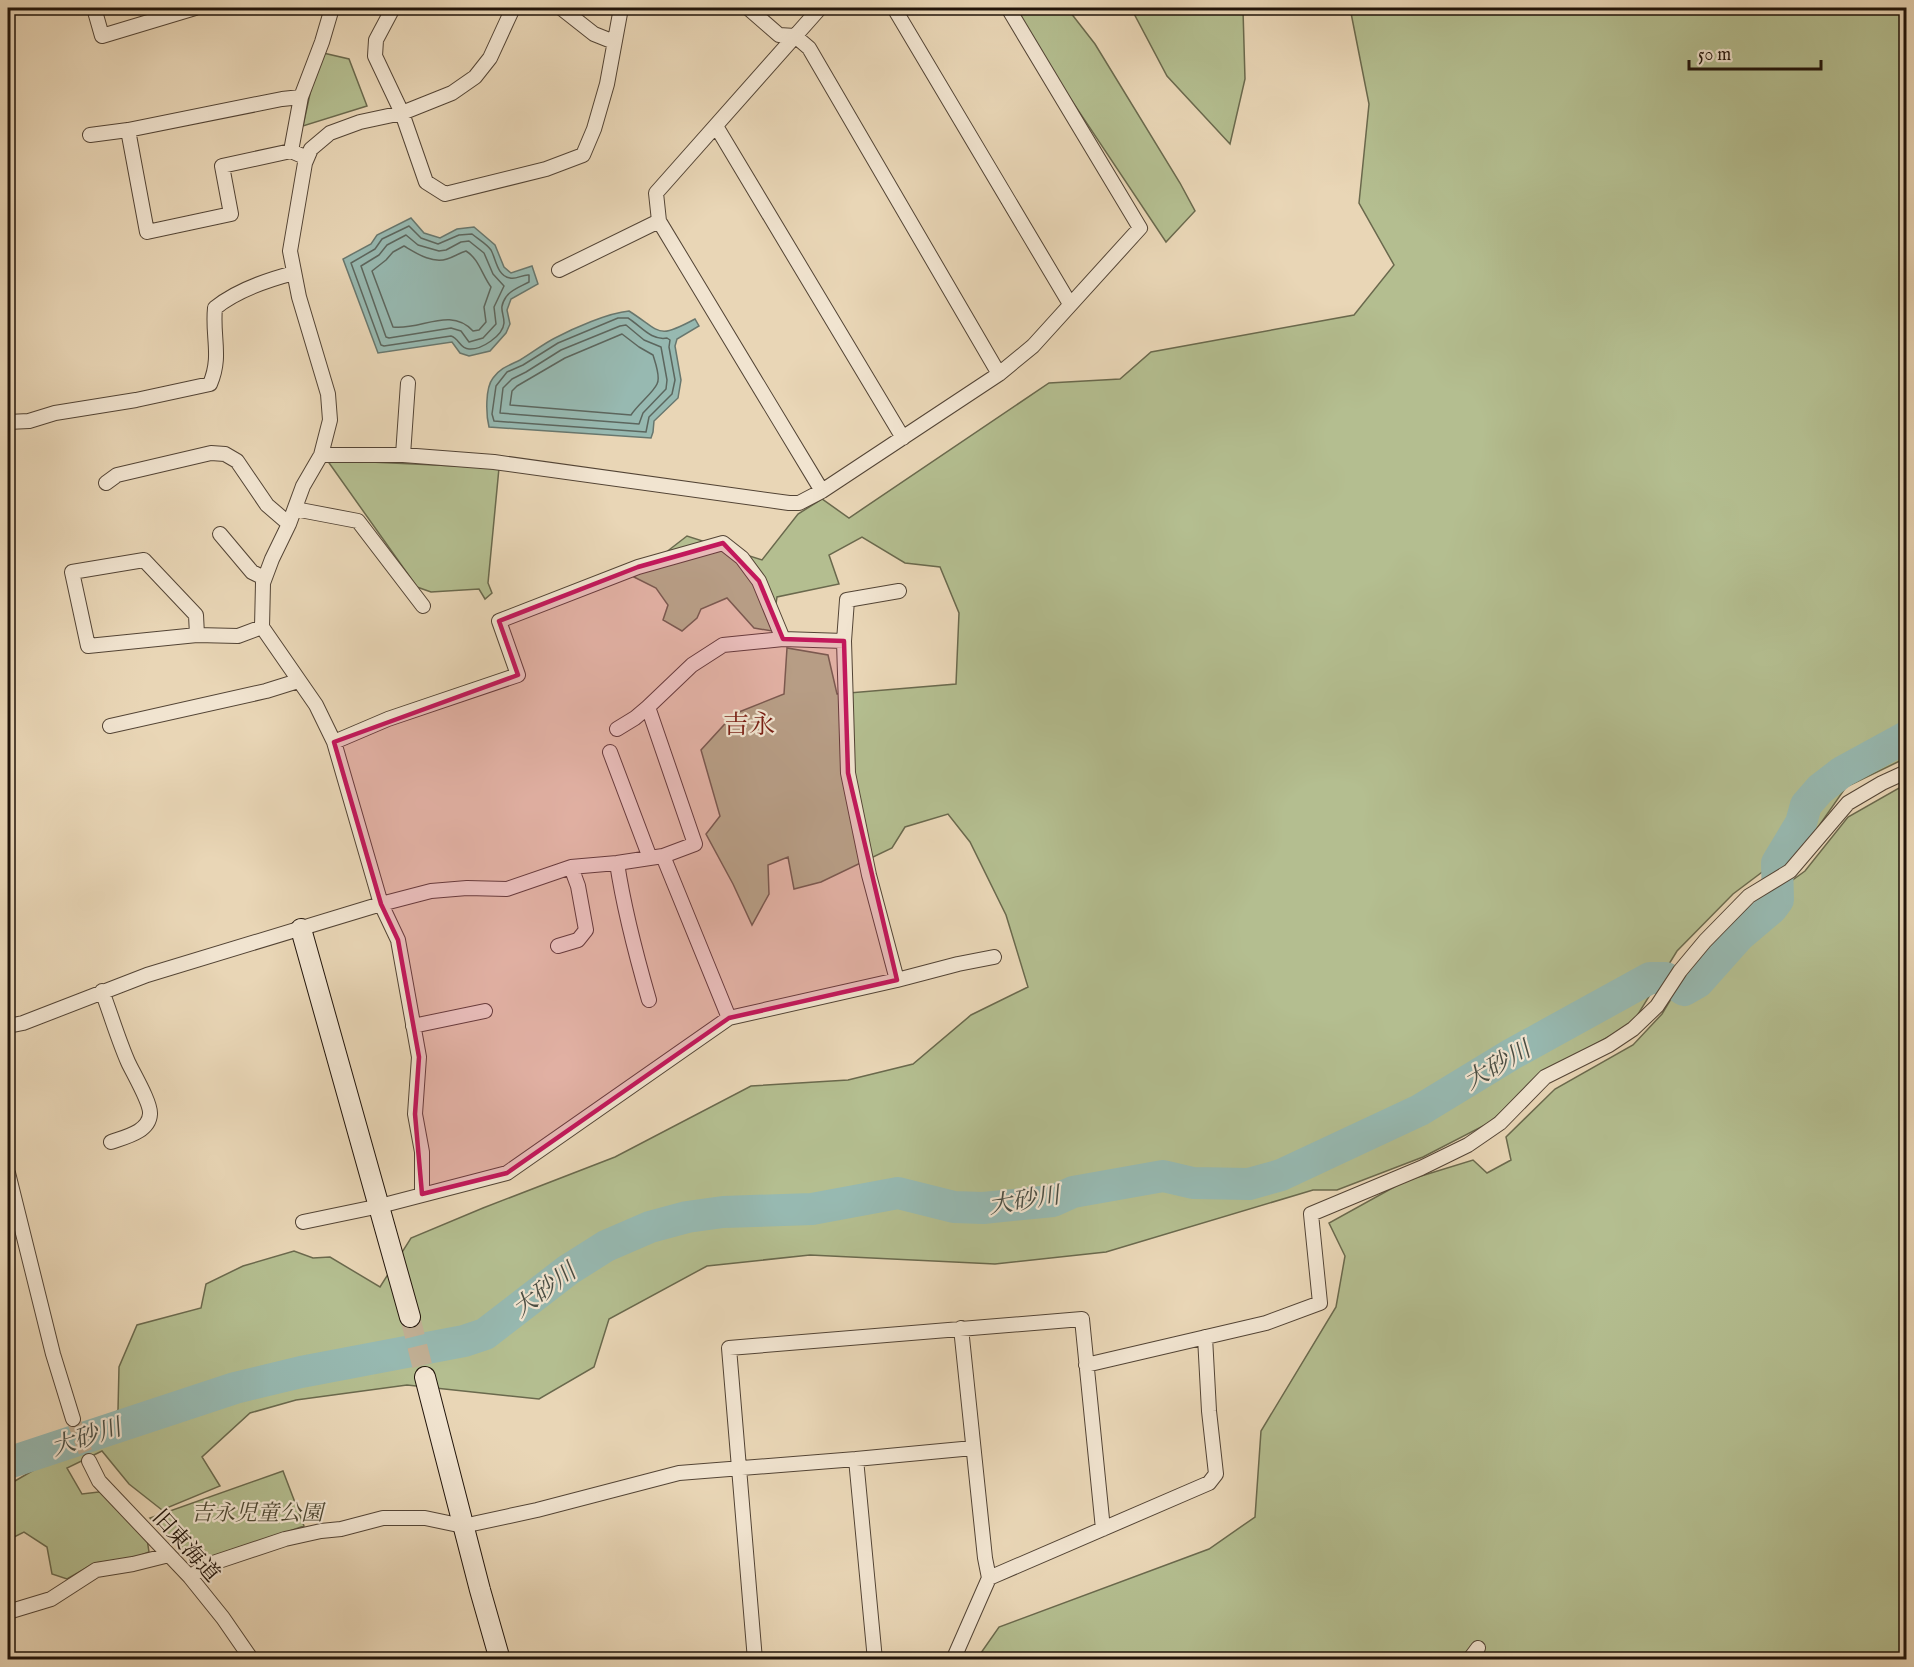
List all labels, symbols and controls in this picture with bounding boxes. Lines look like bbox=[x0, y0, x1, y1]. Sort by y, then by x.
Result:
scale bar bbox=[1689, 33, 1821, 71]
text: 50 m bbox=[1698, 44, 1731, 67]
district label: 吉永 bbox=[723, 709, 775, 742]
water label: 大砂川 bbox=[1459, 1033, 1539, 1098]
water label: 大砂川 bbox=[986, 1180, 1065, 1222]
water label: 大砂川 bbox=[507, 1255, 585, 1325]
water label: 大砂川 bbox=[47, 1412, 128, 1464]
park label: 吉永児童公園 bbox=[191, 1500, 326, 1528]
street label: 旧東海道 bbox=[146, 1504, 225, 1588]

